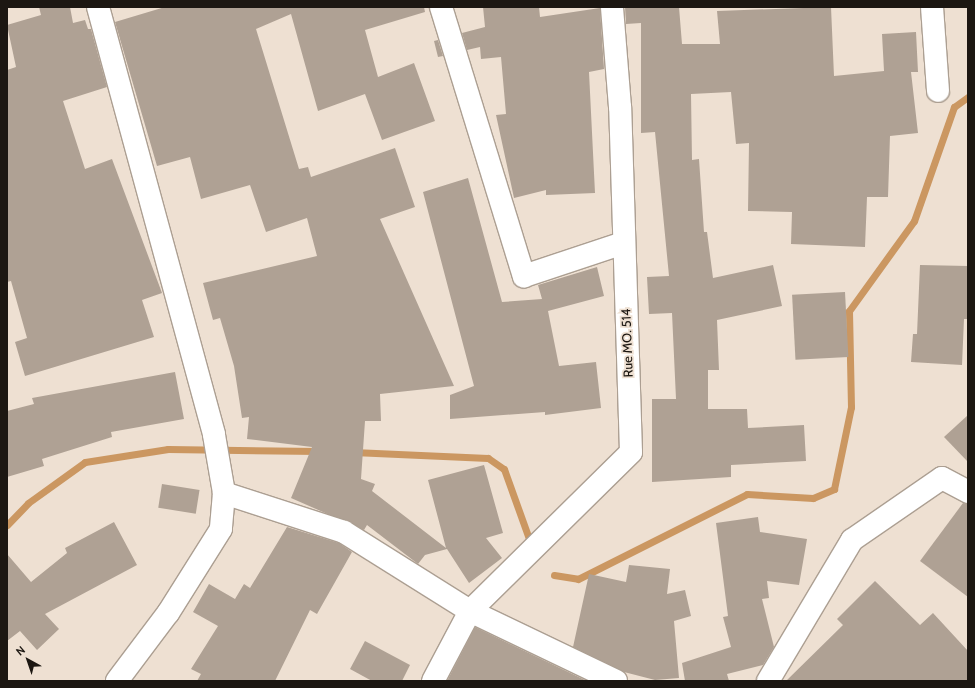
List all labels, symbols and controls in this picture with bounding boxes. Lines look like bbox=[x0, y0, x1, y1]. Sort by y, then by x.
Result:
street label: Rue MO. 514 bbox=[618, 308, 636, 378]
north arrow bbox=[8, 640, 48, 680]
text: N bbox=[13, 643, 28, 659]

